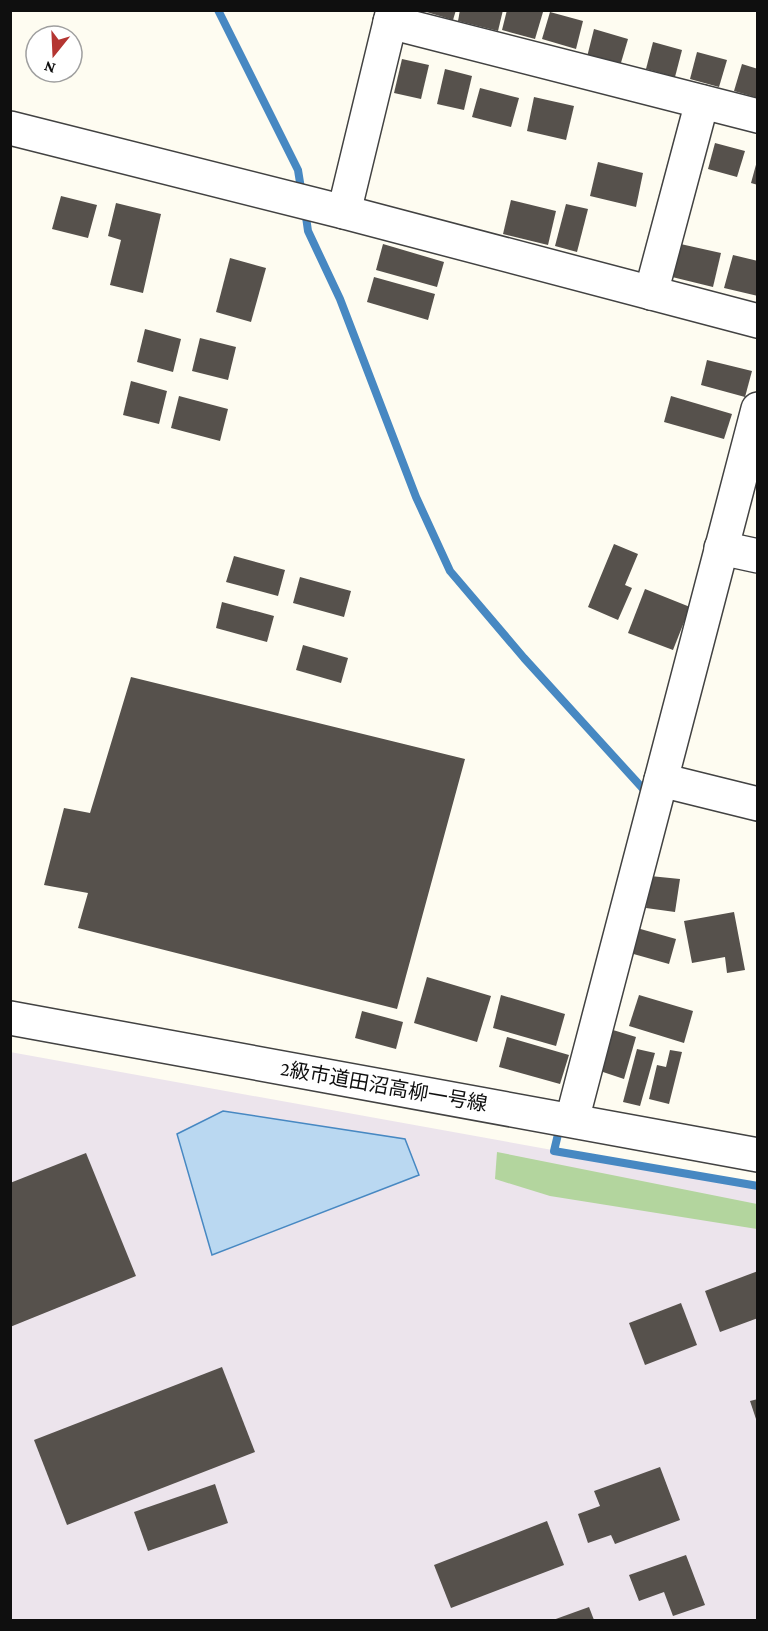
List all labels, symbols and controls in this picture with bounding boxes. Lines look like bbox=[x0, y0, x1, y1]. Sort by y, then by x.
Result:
north arrow bbox=[24, 24, 84, 84]
text: N bbox=[42, 58, 57, 78]
street label: 2級市道田沼高柳一号線 bbox=[279, 1057, 489, 1115]

